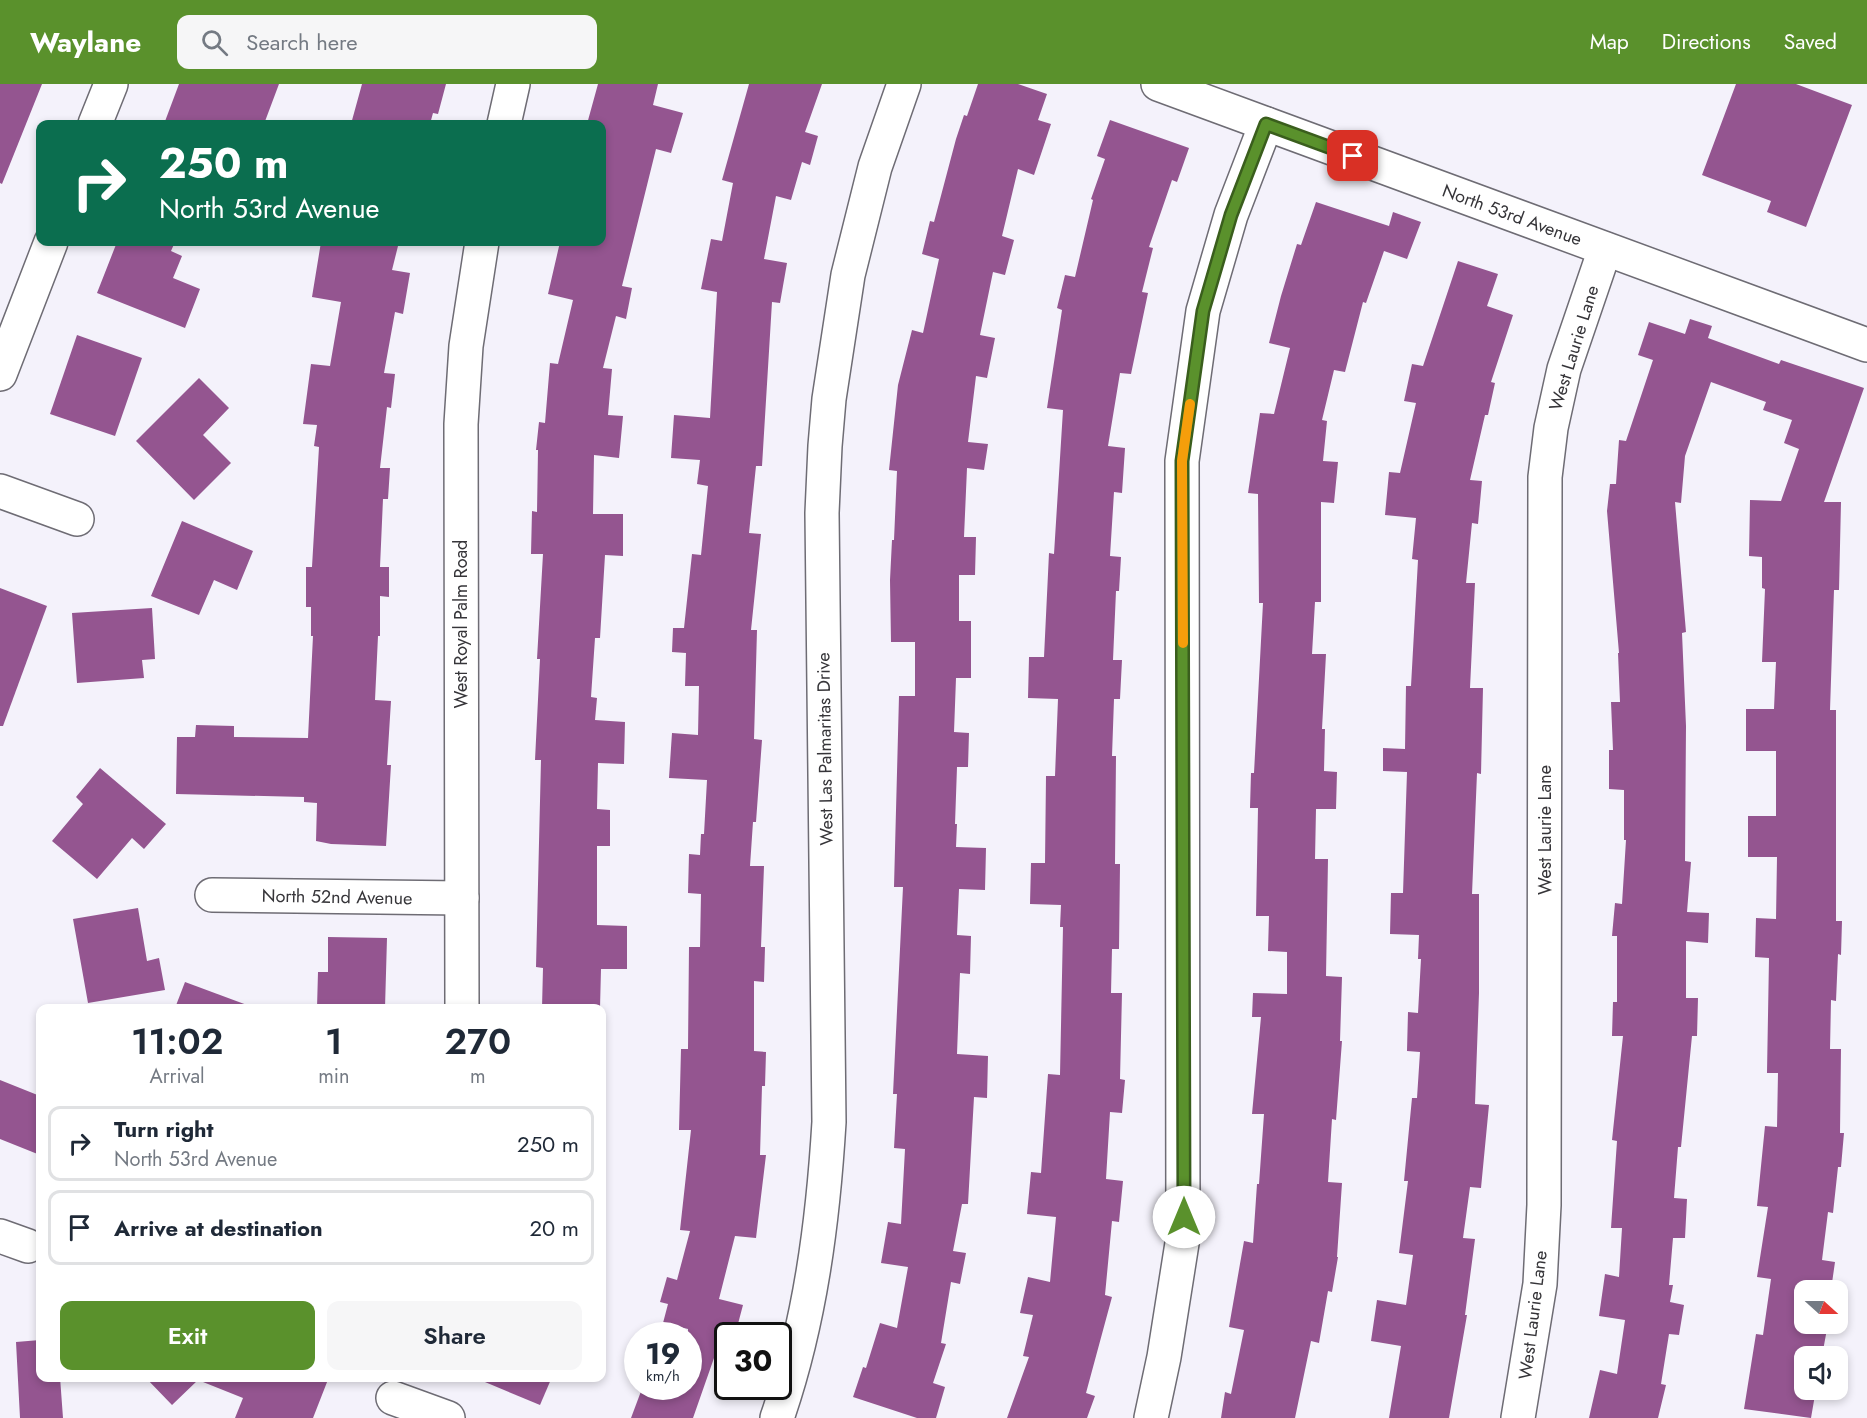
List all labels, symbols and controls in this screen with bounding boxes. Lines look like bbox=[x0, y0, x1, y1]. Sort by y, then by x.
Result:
search box bbox=[177, 15, 597, 69]
text: Waylane bbox=[30, 22, 141, 63]
icon: search bbox=[198, 26, 231, 59]
text: Search here bbox=[246, 26, 358, 58]
text: Map bbox=[1590, 27, 1629, 57]
text: Directions bbox=[1662, 27, 1751, 57]
text: Saved bbox=[1784, 27, 1837, 57]
pin bbox=[1327, 130, 1378, 181]
text: 250 m bbox=[159, 133, 289, 194]
icon: arrive bbox=[1336, 139, 1369, 172]
icon: right bbox=[60, 144, 138, 222]
street label: North 53rd Avenue bbox=[1438, 178, 1586, 252]
text: North 53rd Avenue bbox=[159, 189, 380, 228]
street label: West Laurie Lane bbox=[1543, 282, 1605, 414]
street label: West Royal Palm Road bbox=[448, 540, 474, 708]
street label: West Las Palmaritas Drive bbox=[810, 652, 840, 846]
street label: West Laurie Lane bbox=[1532, 765, 1558, 895]
street label: North 52nd Avenue bbox=[261, 883, 413, 911]
text: 11:02 bbox=[131, 1015, 223, 1067]
text: 1 bbox=[325, 1015, 343, 1067]
text: 270 bbox=[444, 1015, 511, 1067]
text: Arrival bbox=[150, 1062, 205, 1091]
text: min bbox=[318, 1062, 350, 1091]
text: m bbox=[470, 1062, 486, 1091]
text: Turn right bbox=[114, 1113, 214, 1145]
icon: right bbox=[63, 1127, 96, 1160]
text: 250 m bbox=[517, 1128, 579, 1160]
text: North 53rd Avenue bbox=[114, 1145, 277, 1174]
position arrow bbox=[1152, 1185, 1216, 1249]
icon: arrive bbox=[63, 1211, 96, 1244]
text: Arrive at destination bbox=[114, 1212, 323, 1244]
text: 20 m bbox=[530, 1212, 579, 1244]
street label: West Laurie Lane bbox=[1512, 1249, 1554, 1381]
north arrow bbox=[1794, 1280, 1848, 1334]
map controls bbox=[1794, 1280, 1848, 1400]
button: Exit bbox=[60, 1301, 315, 1370]
button: Share bbox=[327, 1301, 582, 1370]
speed limit sign: 30 bbox=[714, 1322, 792, 1400]
text: 19 bbox=[645, 1332, 681, 1375]
button: sound bbox=[1794, 1346, 1848, 1400]
text: km/h bbox=[646, 1365, 680, 1387]

